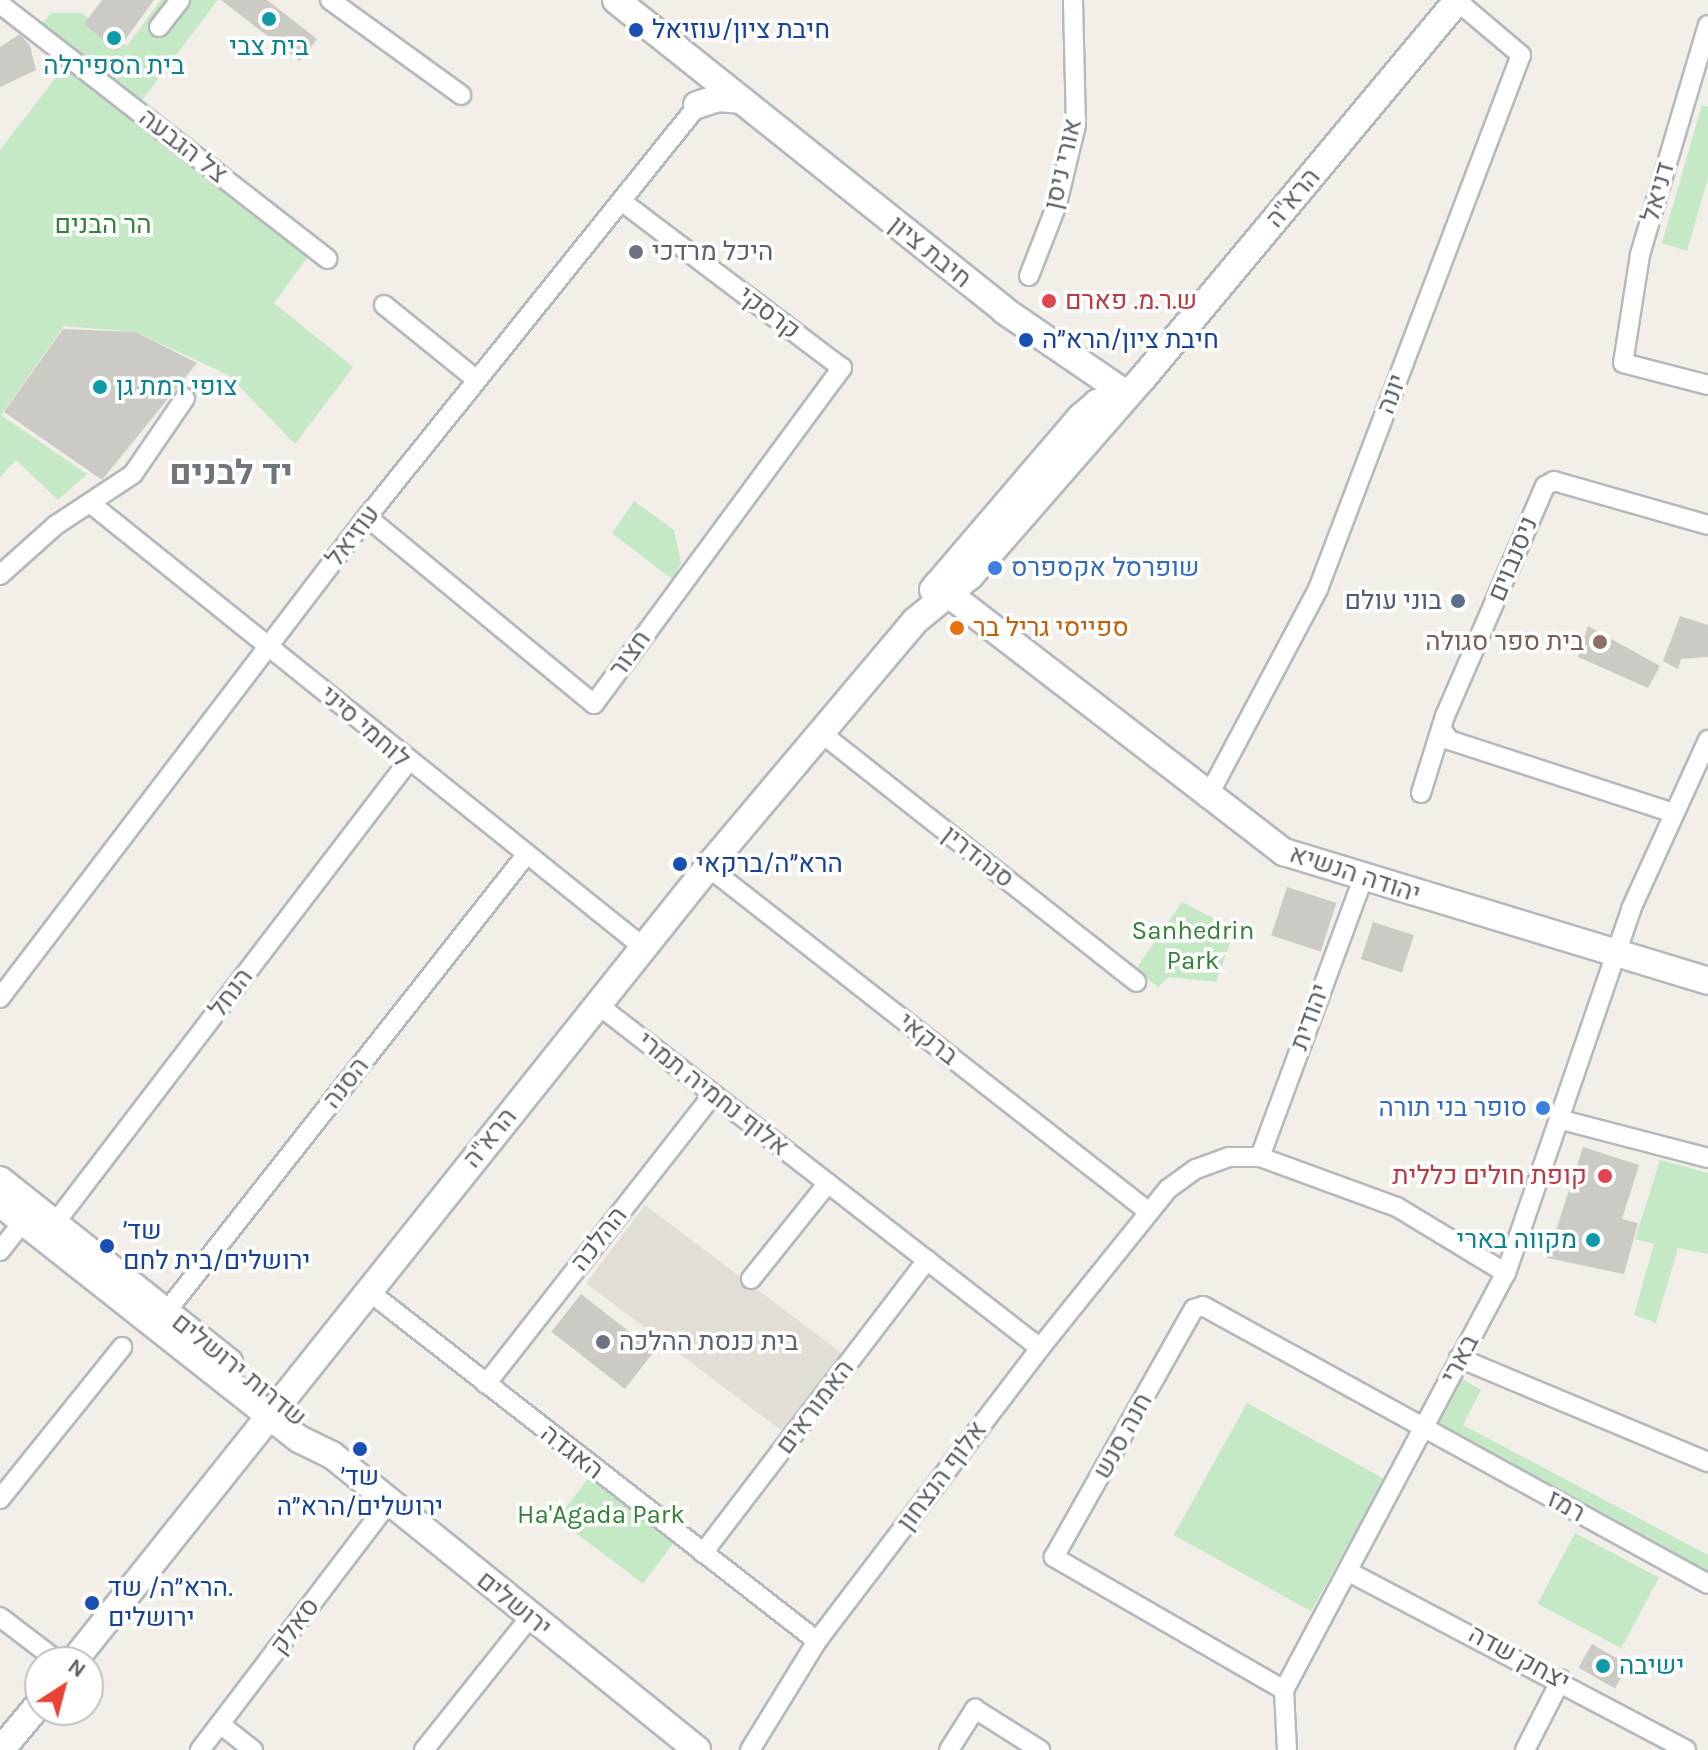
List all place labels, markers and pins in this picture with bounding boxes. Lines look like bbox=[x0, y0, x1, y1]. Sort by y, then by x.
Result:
marker: בית צבי bbox=[260, 10, 278, 28]
place label: חיבת ציון/עוזיאל bbox=[652, 14, 830, 46]
marker: חיבת ציון/עוזיאל bbox=[627, 21, 645, 39]
marker: בית הספירלה bbox=[105, 29, 123, 47]
place label: בית צבי bbox=[229, 31, 309, 63]
place label: בית הספירלה bbox=[43, 50, 185, 82]
place label: היכל מרדכי bbox=[652, 236, 773, 268]
marker: היכל מרדכי bbox=[627, 243, 645, 261]
place label: ש.ר.מ. פארם bbox=[1065, 285, 1197, 317]
marker: ש.ר.מ. פארם bbox=[1040, 292, 1058, 310]
place label: חיבת ציון/הרא״ה bbox=[1042, 324, 1219, 356]
marker: חיבת ציון/הרא״ה bbox=[1017, 331, 1035, 349]
place label: צופי רמת גן bbox=[116, 371, 237, 403]
marker: צופי רמת גן bbox=[91, 378, 109, 396]
place label: שופרסל אקספרס bbox=[1011, 552, 1200, 584]
marker: שופרסל אקספרס bbox=[986, 559, 1004, 577]
place label: בוני עולם bbox=[1345, 585, 1442, 617]
marker: בוני עולם bbox=[1449, 592, 1467, 610]
place label: ספייסי גריל בר bbox=[973, 612, 1129, 644]
marker: ספייסי גריל בר bbox=[948, 619, 966, 637]
place label: בית ספר סגולה bbox=[1425, 626, 1584, 658]
marker: בית ספר סגולה bbox=[1591, 633, 1609, 651]
place label: הרא״ה/ברקאי bbox=[696, 848, 843, 880]
marker: הרא״ה/ברקאי bbox=[671, 855, 689, 873]
place label: סופר בני תורה bbox=[1378, 1092, 1527, 1124]
marker: סופר בני תורה bbox=[1534, 1099, 1552, 1117]
place label: קופת חולים כללית bbox=[1392, 1160, 1587, 1192]
marker: קופת חולים כללית bbox=[1594, 1165, 1616, 1187]
place label: שד׳ ירושלים/בית לחם bbox=[123, 1215, 310, 1276]
place label: מקווה בארי bbox=[1457, 1224, 1577, 1256]
marker: מקווה בארי bbox=[1584, 1231, 1602, 1249]
marker: שד׳ ירושלים/בית לחם bbox=[98, 1237, 116, 1255]
place label: בית כנסת ההלכה bbox=[619, 1326, 799, 1358]
marker: בית כנסת ההלכה bbox=[594, 1333, 612, 1351]
marker: שד׳ ירושלים/הרא״ה bbox=[351, 1440, 369, 1458]
place label: שד׳ ירושלים/הרא״ה bbox=[277, 1461, 443, 1522]
place label: הרא״ה/ שד. ירושלים bbox=[108, 1572, 233, 1634]
marker: הרא״ה/ שד. ירושלים bbox=[83, 1594, 101, 1612]
place label: ישיבה bbox=[1619, 1650, 1684, 1682]
marker: ישיבה bbox=[1594, 1657, 1612, 1675]

